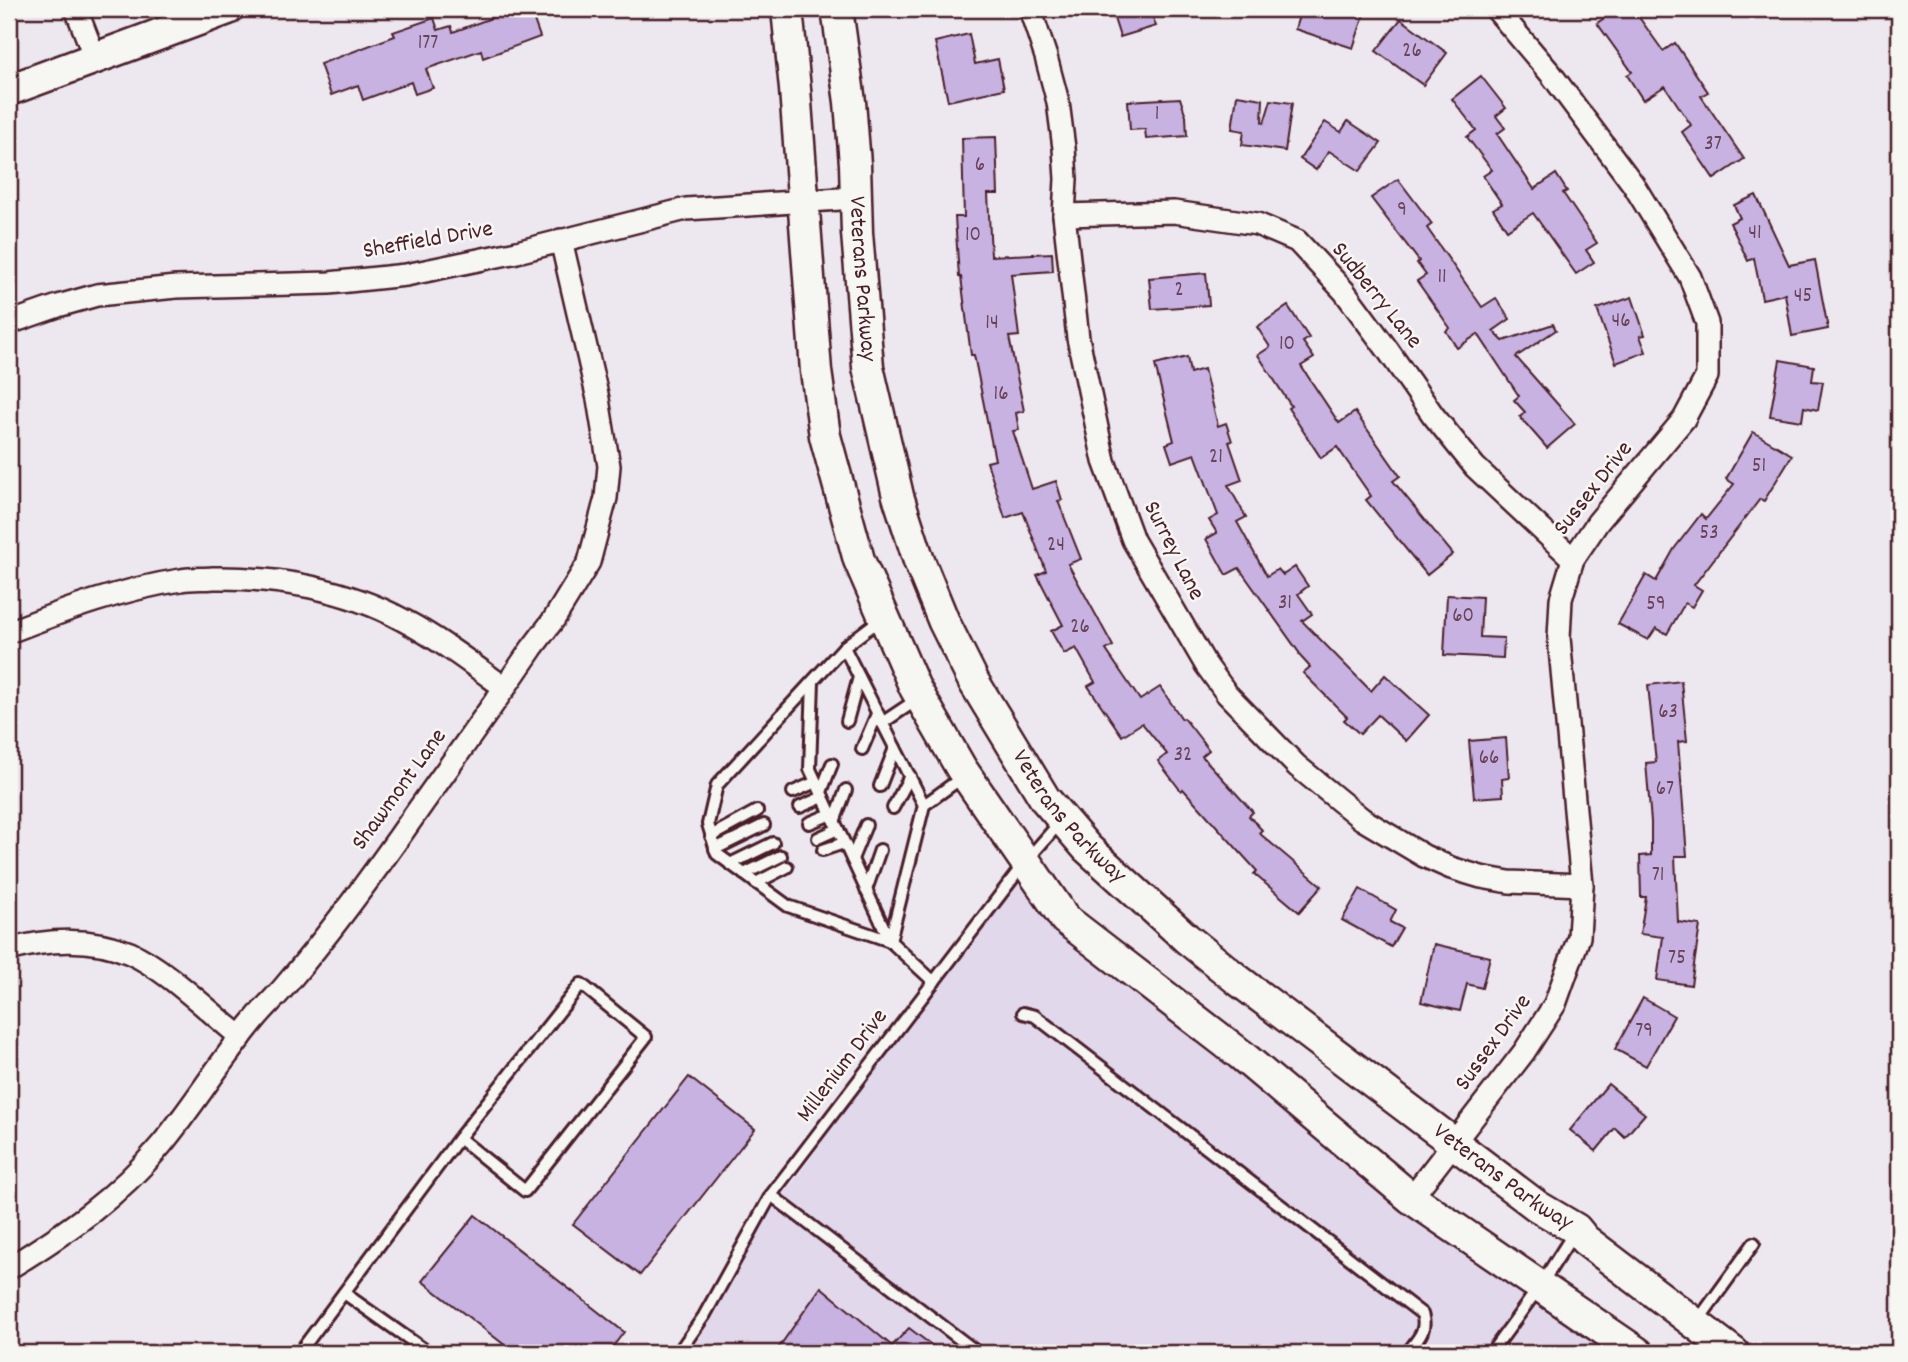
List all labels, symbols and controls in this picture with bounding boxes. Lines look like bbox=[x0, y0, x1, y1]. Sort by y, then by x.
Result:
house number: 177 bbox=[418, 29, 438, 59]
house number: 26 bbox=[1402, 37, 1422, 67]
house number: 1 bbox=[1155, 100, 1159, 130]
house number: 37 bbox=[1704, 130, 1722, 160]
house number: 6 bbox=[975, 151, 985, 181]
street label: Veterans Parkway bbox=[839, 195, 885, 364]
house number: 9 bbox=[1397, 196, 1407, 226]
street label: Sheffield Drive bbox=[360, 213, 496, 269]
house number: 41 bbox=[1748, 219, 1762, 249]
house number: 10 bbox=[965, 221, 981, 251]
street label: Sudberry Lane bbox=[1322, 235, 1430, 357]
house number: 11 bbox=[1437, 263, 1447, 293]
house number: 2 bbox=[1174, 276, 1184, 306]
house number: 45 bbox=[1794, 282, 1812, 312]
house number: 46 bbox=[1611, 307, 1631, 337]
house number: 14 bbox=[985, 309, 999, 339]
house number: 10 bbox=[1279, 330, 1295, 360]
house number: 16 bbox=[994, 380, 1008, 410]
street label: Sussex Drive bbox=[1546, 434, 1642, 544]
house number: 21 bbox=[1209, 443, 1223, 473]
house number: 51 bbox=[1752, 452, 1766, 482]
street label: Surrey Lane bbox=[1134, 496, 1212, 606]
house number: 53 bbox=[1699, 519, 1719, 549]
house number: 24 bbox=[1047, 531, 1065, 561]
house number: 31 bbox=[1278, 589, 1292, 619]
house number: 59 bbox=[1646, 590, 1666, 620]
house number: 60 bbox=[1452, 602, 1474, 632]
house number: 26 bbox=[1070, 613, 1090, 643]
house number: 63 bbox=[1658, 698, 1678, 728]
street label: Shawmont Lane bbox=[344, 722, 456, 858]
house number: 32 bbox=[1174, 741, 1192, 771]
street label: Veterans Parkway bbox=[1002, 744, 1134, 893]
house number: 66 bbox=[1479, 744, 1499, 774]
house number: 67 bbox=[1656, 775, 1674, 805]
house number: 71 bbox=[1652, 861, 1664, 891]
house number: 75 bbox=[1668, 944, 1686, 974]
street label: Sussex Drive bbox=[1447, 988, 1541, 1098]
street label: Millenium Drive bbox=[789, 1002, 897, 1130]
house number: 79 bbox=[1635, 1017, 1653, 1047]
street label: Veterans Parkway bbox=[1425, 1116, 1580, 1241]

